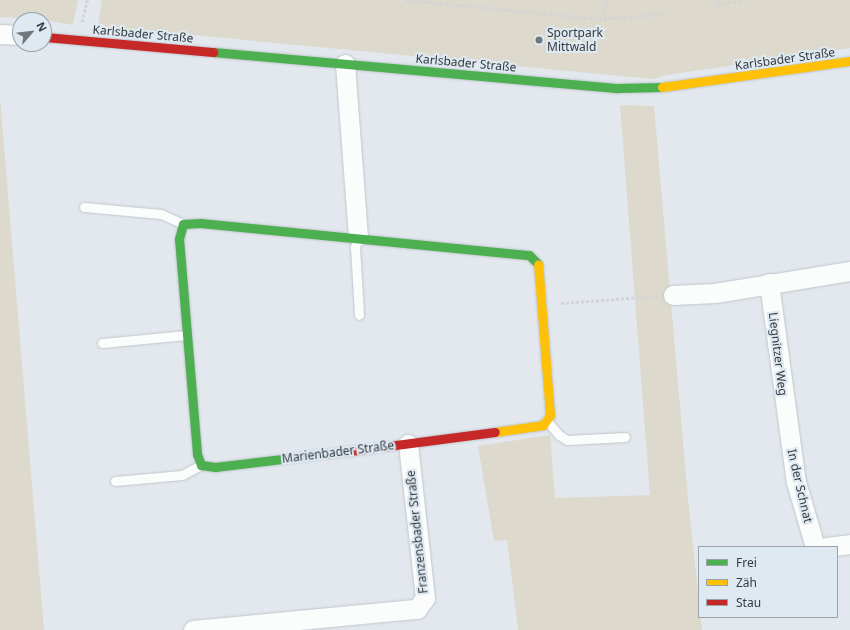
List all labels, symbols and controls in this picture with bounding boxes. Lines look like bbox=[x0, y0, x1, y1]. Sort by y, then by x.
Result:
north arrow bbox=[12, 12, 52, 52]
text: N bbox=[33, 19, 51, 34]
street label: Karlsbader Straße bbox=[92, 22, 194, 46]
place label: Sportpark Mittwald bbox=[547, 26, 603, 54]
marker: Sportpark Mittwald bbox=[534, 35, 544, 45]
street label: Karlsbader Straße bbox=[734, 45, 836, 73]
street label: Karlsbader Straße bbox=[415, 51, 517, 75]
street label: Liegnitzer Weg bbox=[766, 311, 790, 397]
street label: Marienbader Straße bbox=[281, 438, 395, 466]
street label: In der Schnat bbox=[785, 448, 815, 524]
street label: Franzensbader Straße bbox=[403, 470, 431, 594]
legend bbox=[698, 546, 838, 618]
text: Frei bbox=[736, 554, 757, 571]
text: Zäh bbox=[736, 574, 757, 591]
text: Stau bbox=[736, 594, 761, 611]

